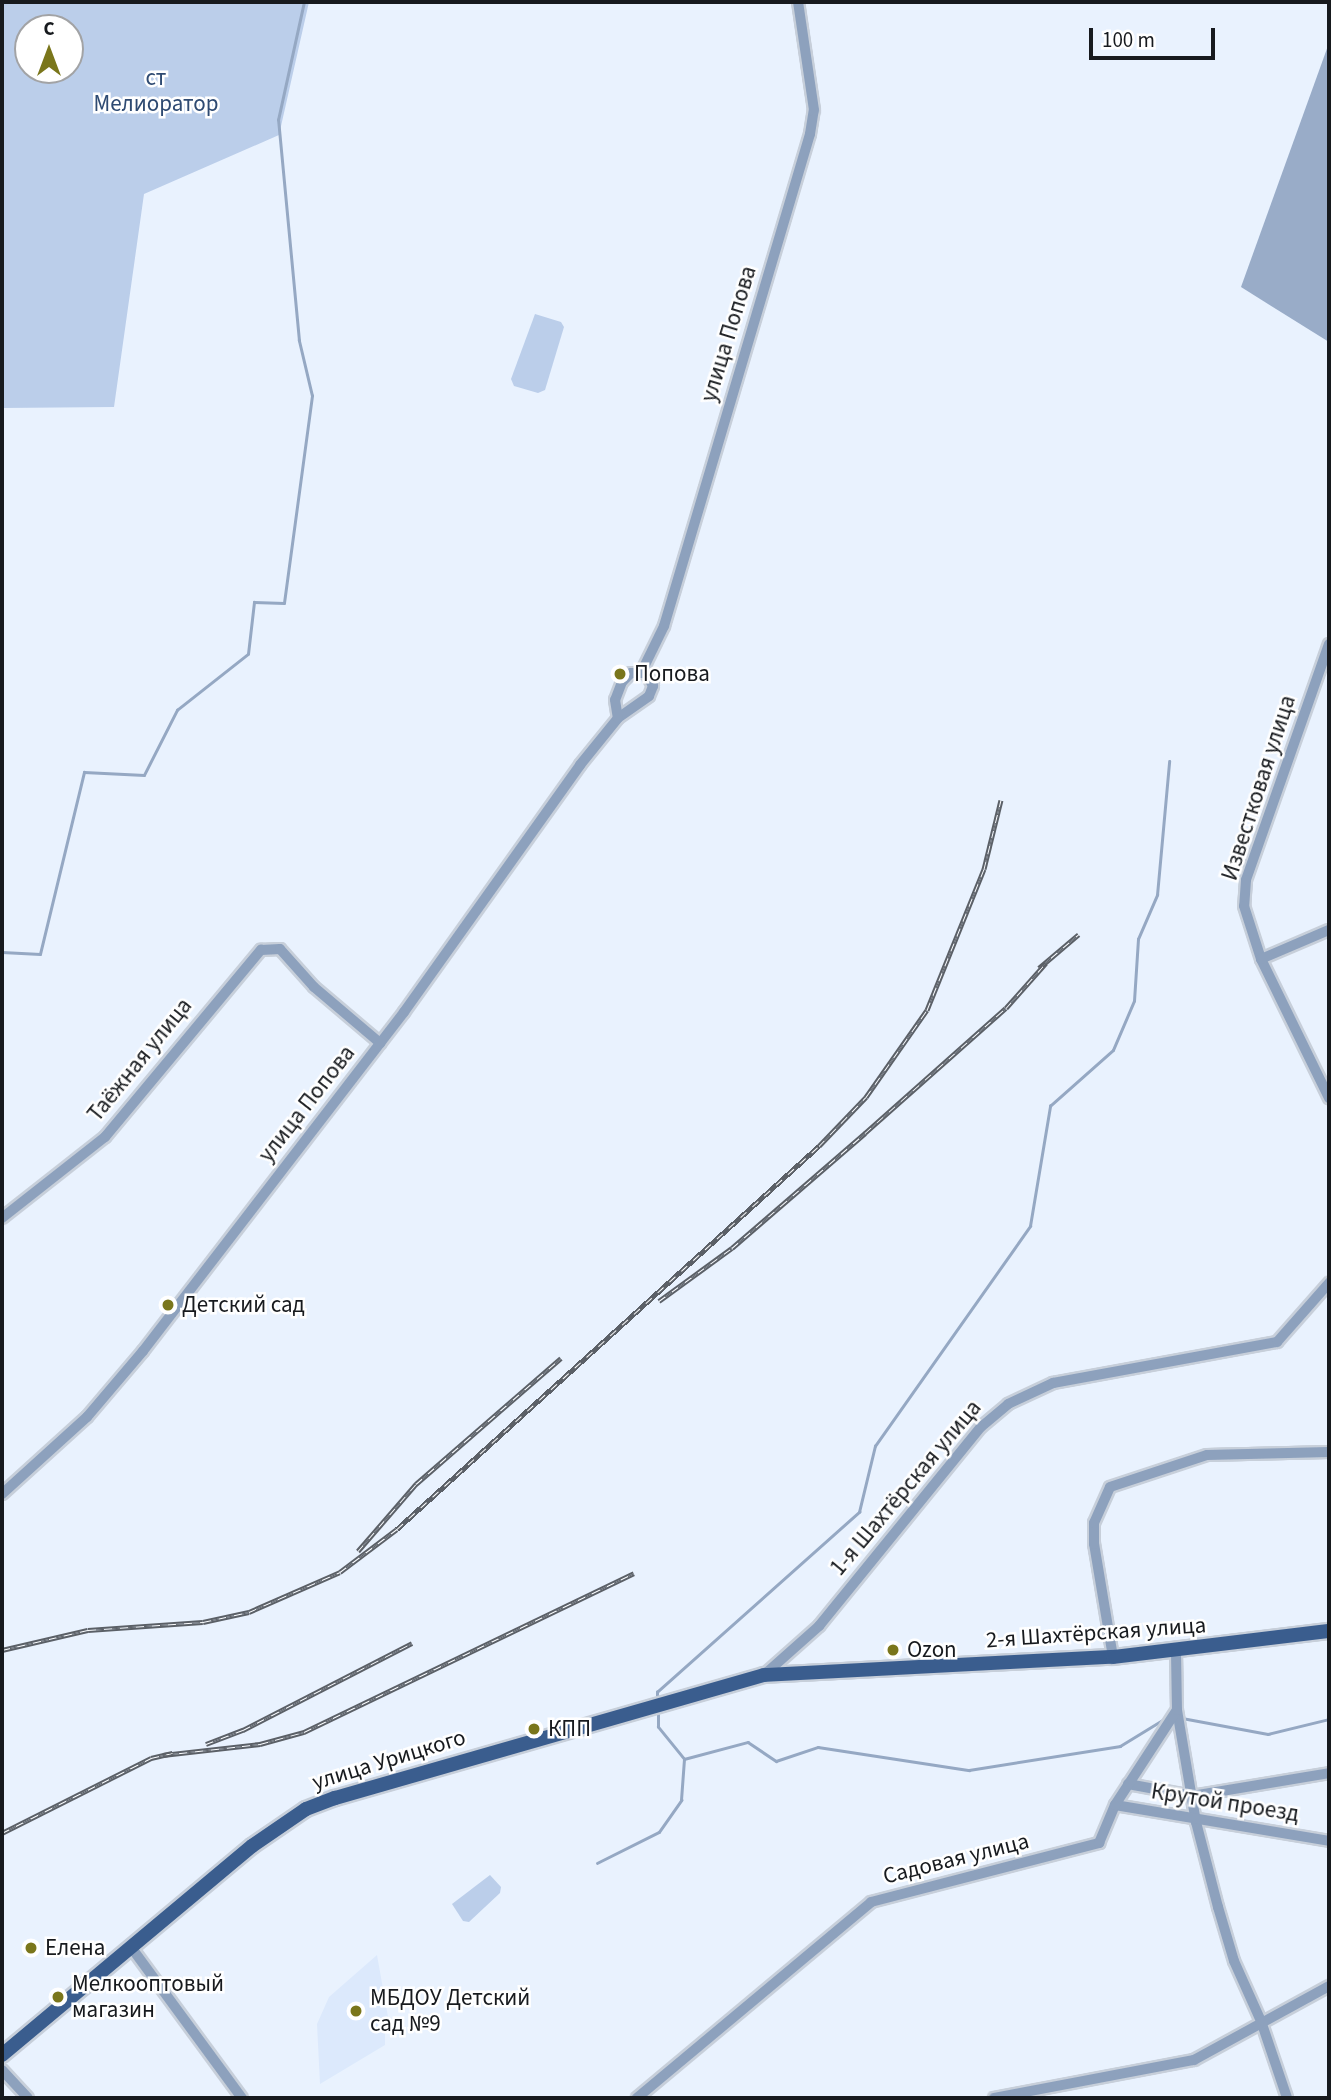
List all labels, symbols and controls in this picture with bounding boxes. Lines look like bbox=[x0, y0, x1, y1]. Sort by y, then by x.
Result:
north arrow bbox=[14, 14, 84, 84]
scale bar bbox=[1093, 14, 1219, 58]
text: С bbox=[43, 16, 55, 43]
text: 100 m bbox=[1102, 25, 1155, 55]
park label: ст Мелиоратор bbox=[93, 64, 219, 118]
street label: улица Попова bbox=[695, 263, 763, 405]
place label: Попова bbox=[634, 660, 710, 688]
marker: Попова bbox=[612, 666, 628, 682]
street label: Известковая улица bbox=[1216, 692, 1302, 884]
street label: Таёжная улица bbox=[82, 993, 198, 1127]
street label: улица Попова bbox=[253, 1040, 361, 1168]
place label: Детский сад bbox=[182, 1291, 305, 1319]
marker: Детский сад bbox=[160, 1297, 176, 1313]
street label: 1-я Шахтёрская улица bbox=[825, 1395, 987, 1581]
street label: 2-я Шахтёрская улица bbox=[985, 1612, 1207, 1654]
place label: Ozon bbox=[907, 1636, 957, 1664]
marker: Ozon bbox=[885, 1642, 901, 1658]
place label: КПП bbox=[548, 1715, 591, 1743]
marker: КПП bbox=[526, 1721, 542, 1737]
street label: улица Урицкого bbox=[309, 1724, 469, 1796]
street label: Крутой проезд bbox=[1149, 1778, 1301, 1828]
street label: Садовая улица bbox=[880, 1828, 1032, 1890]
place label: Елена bbox=[45, 1934, 105, 1962]
marker: Елена bbox=[23, 1940, 39, 1956]
place label: Мелкооптовый магазин bbox=[72, 1970, 224, 2024]
place label: МБДОУ Детский сад №9 bbox=[370, 1984, 530, 2038]
marker: Мелкооптовый магазин bbox=[50, 1989, 66, 2005]
marker: МБДОУ Детский сад №9 bbox=[348, 2003, 364, 2019]

